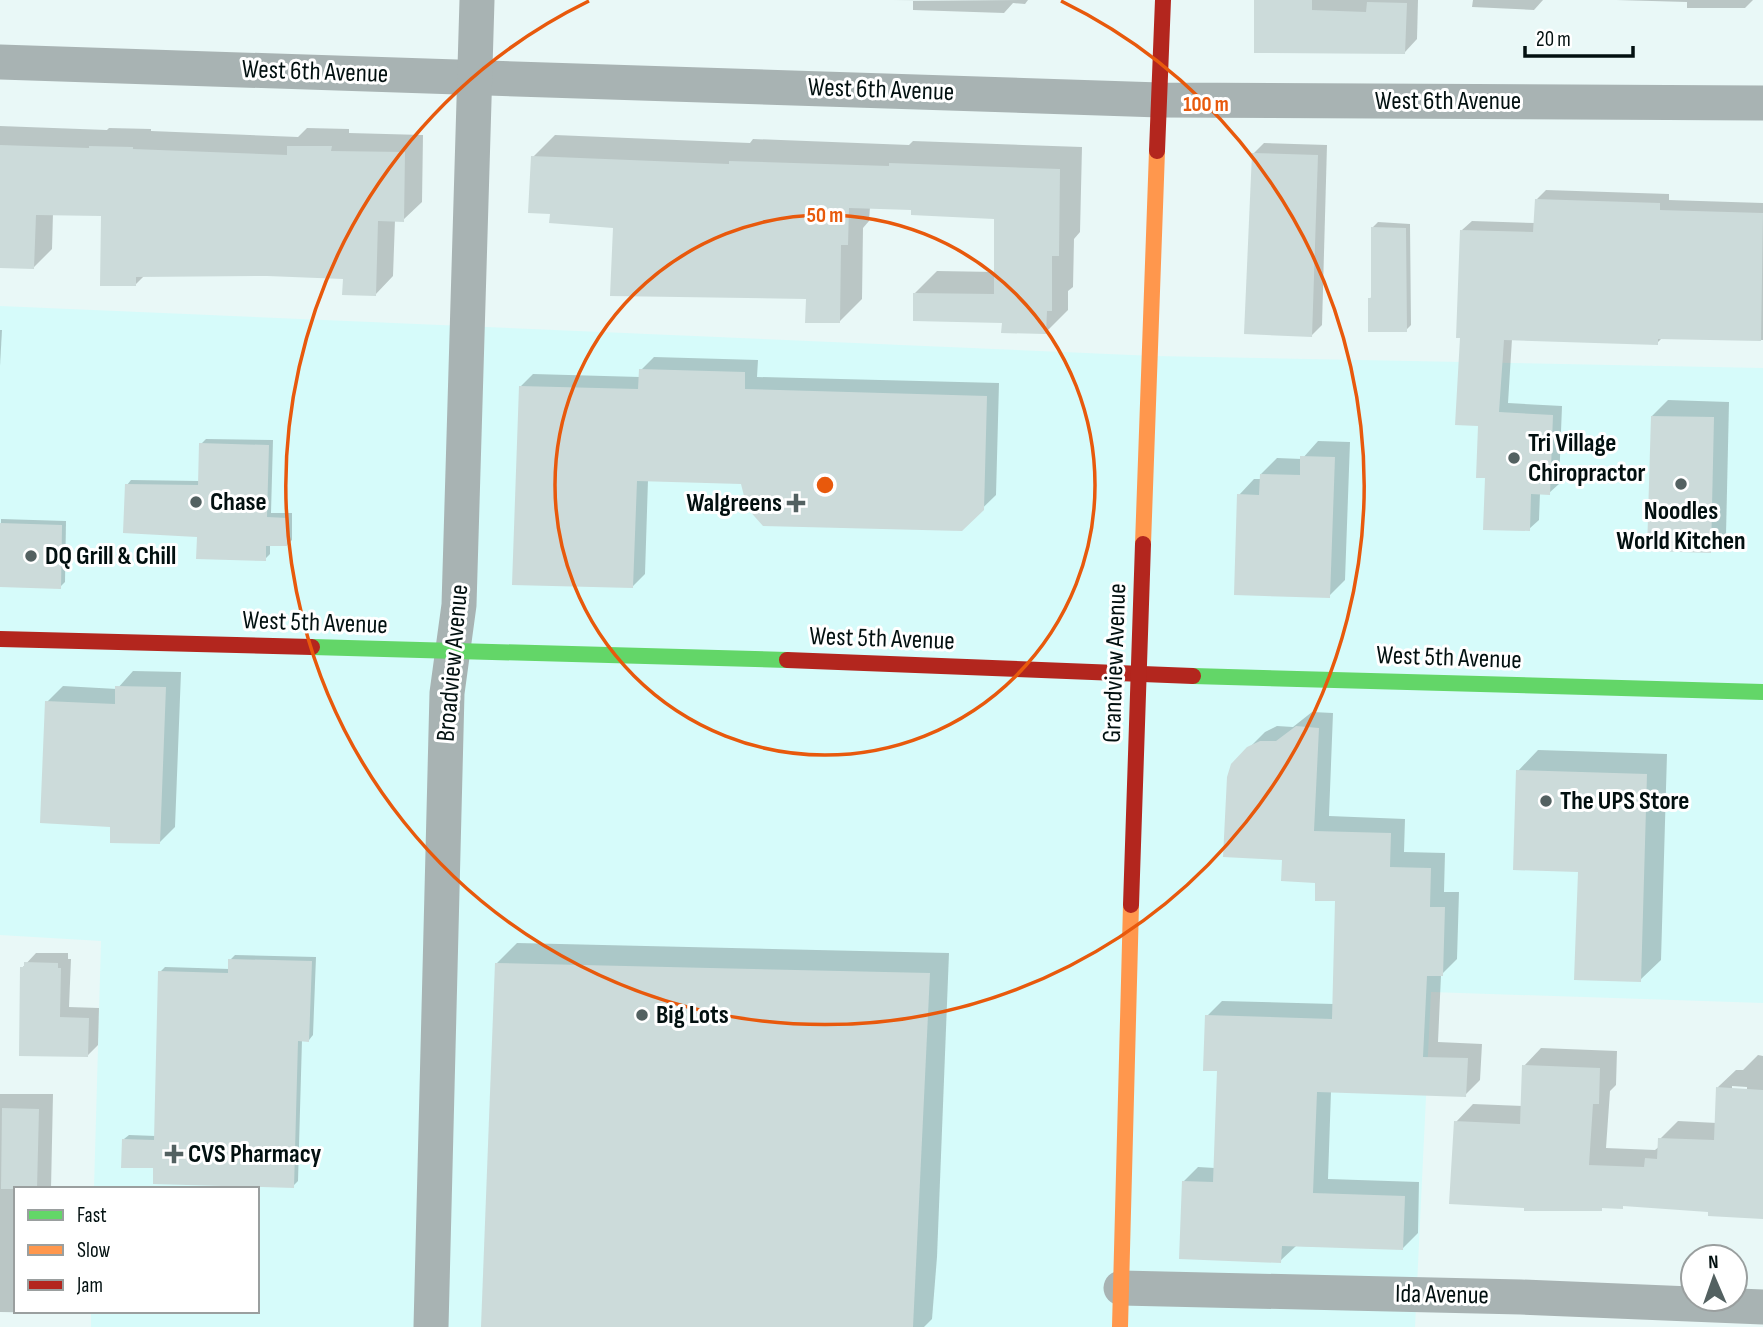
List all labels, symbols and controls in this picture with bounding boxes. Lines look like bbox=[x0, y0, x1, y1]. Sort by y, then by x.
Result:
scale bar bbox=[1525, 14, 1634, 58]
text: 20 m bbox=[1536, 27, 1571, 52]
street label: West 6th Avenue bbox=[241, 54, 389, 90]
street label: West 6th Avenue bbox=[807, 72, 955, 108]
street label: West 6th Avenue bbox=[1375, 86, 1521, 117]
text: 100 m bbox=[1183, 92, 1229, 117]
text: 50 m bbox=[807, 203, 843, 228]
place label: Tri Village Chiropractor bbox=[1528, 428, 1646, 489]
marker: Tri Village Chiropractor bbox=[1506, 450, 1522, 466]
centre of rings bbox=[813, 473, 837, 497]
marker: Noodles World Kitchen bbox=[1673, 476, 1689, 492]
place label: Chase bbox=[210, 487, 267, 518]
place label: Walgreens bbox=[686, 488, 782, 519]
marker: Chase bbox=[188, 494, 204, 510]
marker: Walgreens bbox=[788, 495, 804, 511]
place label: Noodles World Kitchen bbox=[1616, 496, 1746, 557]
place label: DQ Grill & Chill bbox=[45, 541, 176, 572]
marker: DQ Grill & Chill bbox=[23, 548, 39, 564]
street label: Broadview Avenue bbox=[431, 583, 475, 743]
street label: Grandview Avenue bbox=[1097, 583, 1133, 743]
street label: West 5th Avenue bbox=[242, 605, 388, 641]
street label: West 5th Avenue bbox=[809, 621, 955, 657]
street label: West 5th Avenue bbox=[1376, 640, 1522, 676]
place label: The UPS Store bbox=[1560, 786, 1689, 817]
marker: The UPS Store bbox=[1538, 793, 1554, 809]
place label: Big Lots bbox=[656, 1000, 729, 1031]
marker: Big Lots bbox=[634, 1007, 650, 1023]
place label: CVS Pharmacy bbox=[188, 1139, 322, 1170]
marker: CVS Pharmacy bbox=[166, 1146, 182, 1162]
legend bbox=[14, 1187, 259, 1313]
text: Fast bbox=[77, 1203, 107, 1228]
text: Slow bbox=[77, 1238, 111, 1263]
north arrow bbox=[1679, 1243, 1749, 1313]
text: N bbox=[1708, 1251, 1719, 1274]
text: Jam bbox=[76, 1273, 103, 1298]
street label: Ida Avenue bbox=[1395, 1279, 1489, 1311]

